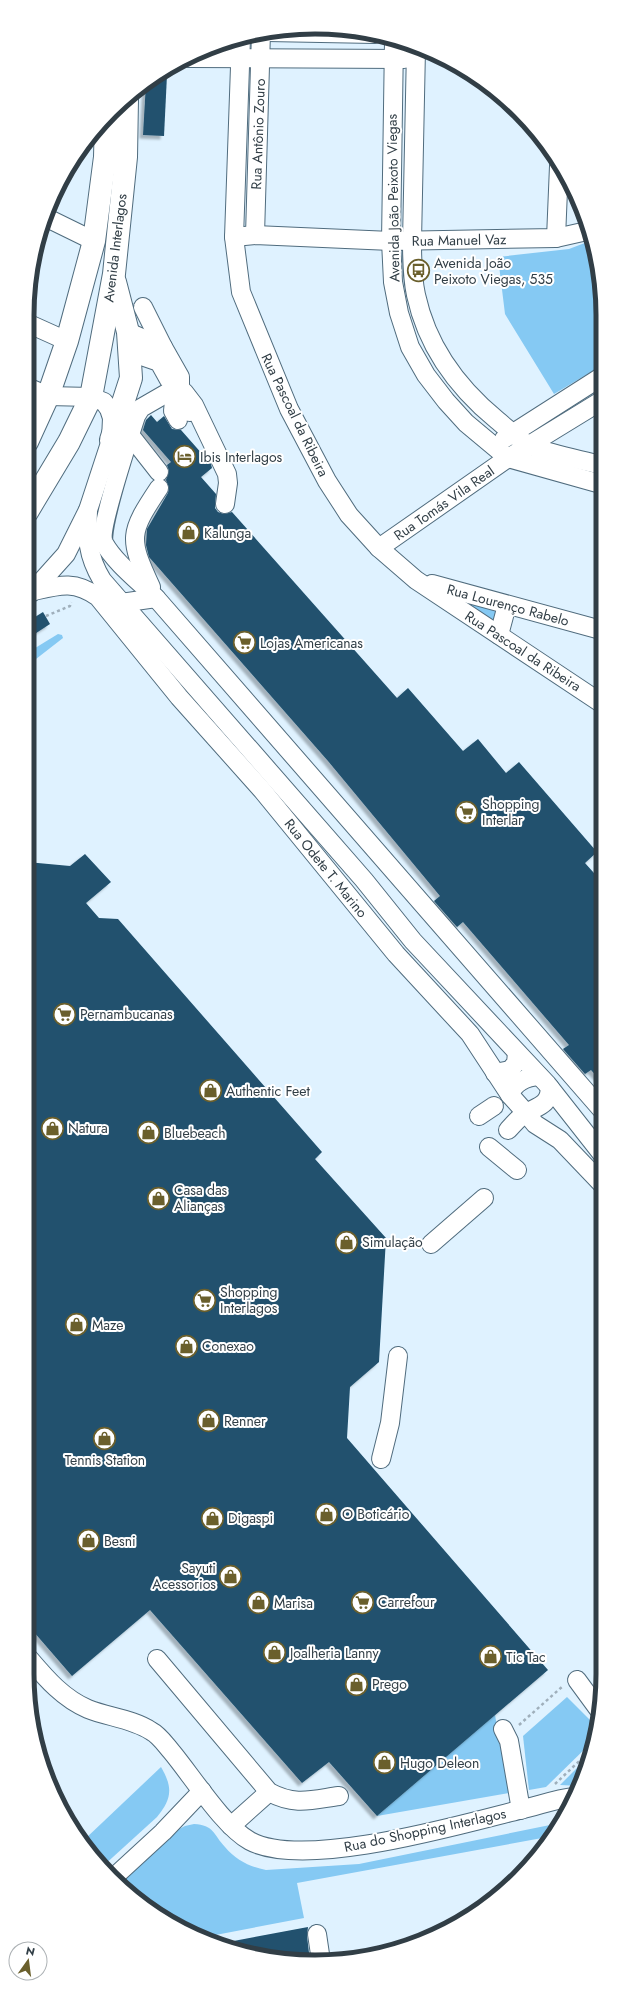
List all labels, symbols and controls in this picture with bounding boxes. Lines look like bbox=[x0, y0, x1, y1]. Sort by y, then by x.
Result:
street label: Rua Antônio Zouro bbox=[246, 78, 270, 190]
street label: Avenida João Peixoto Viegas bbox=[382, 113, 404, 282]
street label: Avenida Interlagos bbox=[98, 192, 132, 303]
street label: Rua Manuel Vaz bbox=[412, 229, 507, 251]
place label: Avenida João Peixoto Viegas, 535 bbox=[434, 253, 553, 289]
bus stop icon: Avenida João Peixoto Viegas, 535 bbox=[405, 258, 431, 284]
street label: Rua Pascoal da Ribeira bbox=[256, 350, 334, 480]
hotel icon: Ibis Interlagos bbox=[172, 444, 198, 470]
place label: Ibis Interlagos bbox=[200, 447, 283, 467]
street label: Rua Tomás Vila Real bbox=[390, 461, 498, 545]
shop icon: Kalunga bbox=[176, 520, 202, 546]
place label: Kalunga bbox=[204, 523, 251, 543]
street label: Rua Lourenço Rabelo bbox=[445, 579, 572, 631]
street label: Rua Pascoal da Ribeira bbox=[461, 606, 585, 696]
supermarket icon: Lojas Americanas bbox=[231, 630, 257, 656]
place label: Lojas Americanas bbox=[260, 633, 363, 653]
place label: Shopping Interlar bbox=[482, 794, 540, 830]
supermarket icon: Shopping Interlar bbox=[453, 799, 479, 825]
street label: Rua Odete T. Marino bbox=[280, 814, 372, 922]
supermarket icon: Pernambucanas bbox=[52, 1001, 78, 1027]
place label: Pernambucanas bbox=[80, 1004, 173, 1024]
shop icon: Authentic Feet bbox=[197, 1078, 223, 1104]
place label: Authentic Feet bbox=[226, 1081, 310, 1101]
shop icon: Natura bbox=[39, 1115, 65, 1141]
place label: Natura bbox=[68, 1118, 108, 1138]
shop icon: Bluebeach bbox=[136, 1120, 162, 1146]
place label: Bluebeach bbox=[164, 1123, 226, 1143]
place label: Casa das Alianças bbox=[174, 1180, 228, 1216]
shop icon: Casa das Alianças bbox=[146, 1185, 172, 1211]
shop icon: Simulação bbox=[333, 1229, 359, 1255]
place label: Simulação bbox=[362, 1232, 423, 1252]
place label: Shopping Interlagos bbox=[220, 1282, 278, 1318]
supermarket icon: Shopping Interlagos bbox=[192, 1287, 218, 1313]
shop icon: Maze bbox=[64, 1312, 90, 1338]
place label: Maze bbox=[92, 1315, 124, 1335]
shop icon: Conexao bbox=[173, 1333, 199, 1359]
place label: Conexao bbox=[202, 1336, 254, 1356]
shop icon: Renner bbox=[196, 1408, 222, 1434]
place label: Renner bbox=[224, 1411, 266, 1431]
shop icon: Tennis Station bbox=[92, 1425, 118, 1451]
place label: Tennis Station bbox=[65, 1450, 145, 1470]
shop icon: O Boticário bbox=[314, 1501, 340, 1527]
place label: O Boticário bbox=[342, 1504, 410, 1524]
shop icon: Digaspi bbox=[199, 1505, 225, 1531]
place label: Digaspi bbox=[228, 1508, 273, 1528]
shop icon: Besni bbox=[76, 1528, 102, 1554]
place label: Besni bbox=[104, 1531, 136, 1551]
place label: Sayuti Acessorios bbox=[152, 1558, 216, 1594]
shop icon: Sayuti Acessorios bbox=[218, 1563, 244, 1589]
supermarket icon: Carrefour bbox=[349, 1589, 375, 1615]
shop icon: Marisa bbox=[246, 1590, 272, 1616]
place label: Carrefour bbox=[378, 1592, 435, 1612]
place label: Marisa bbox=[274, 1593, 313, 1613]
shop icon: Joalheria Lanny bbox=[261, 1640, 287, 1666]
place label: Joalheria Lanny bbox=[288, 1643, 380, 1663]
shop icon: Tic Tac bbox=[478, 1644, 504, 1670]
place label: Tic Tac bbox=[506, 1647, 546, 1667]
shop icon: Prego bbox=[343, 1671, 369, 1697]
place label: Prego bbox=[372, 1674, 407, 1694]
shop icon: Hugo Deleon bbox=[372, 1750, 398, 1776]
place label: Hugo Deleon bbox=[400, 1753, 479, 1773]
street label: Rua do Shopping Interlagos bbox=[342, 1803, 508, 1857]
north arrow bbox=[8, 1941, 48, 1981]
text: N bbox=[24, 1942, 37, 1960]

